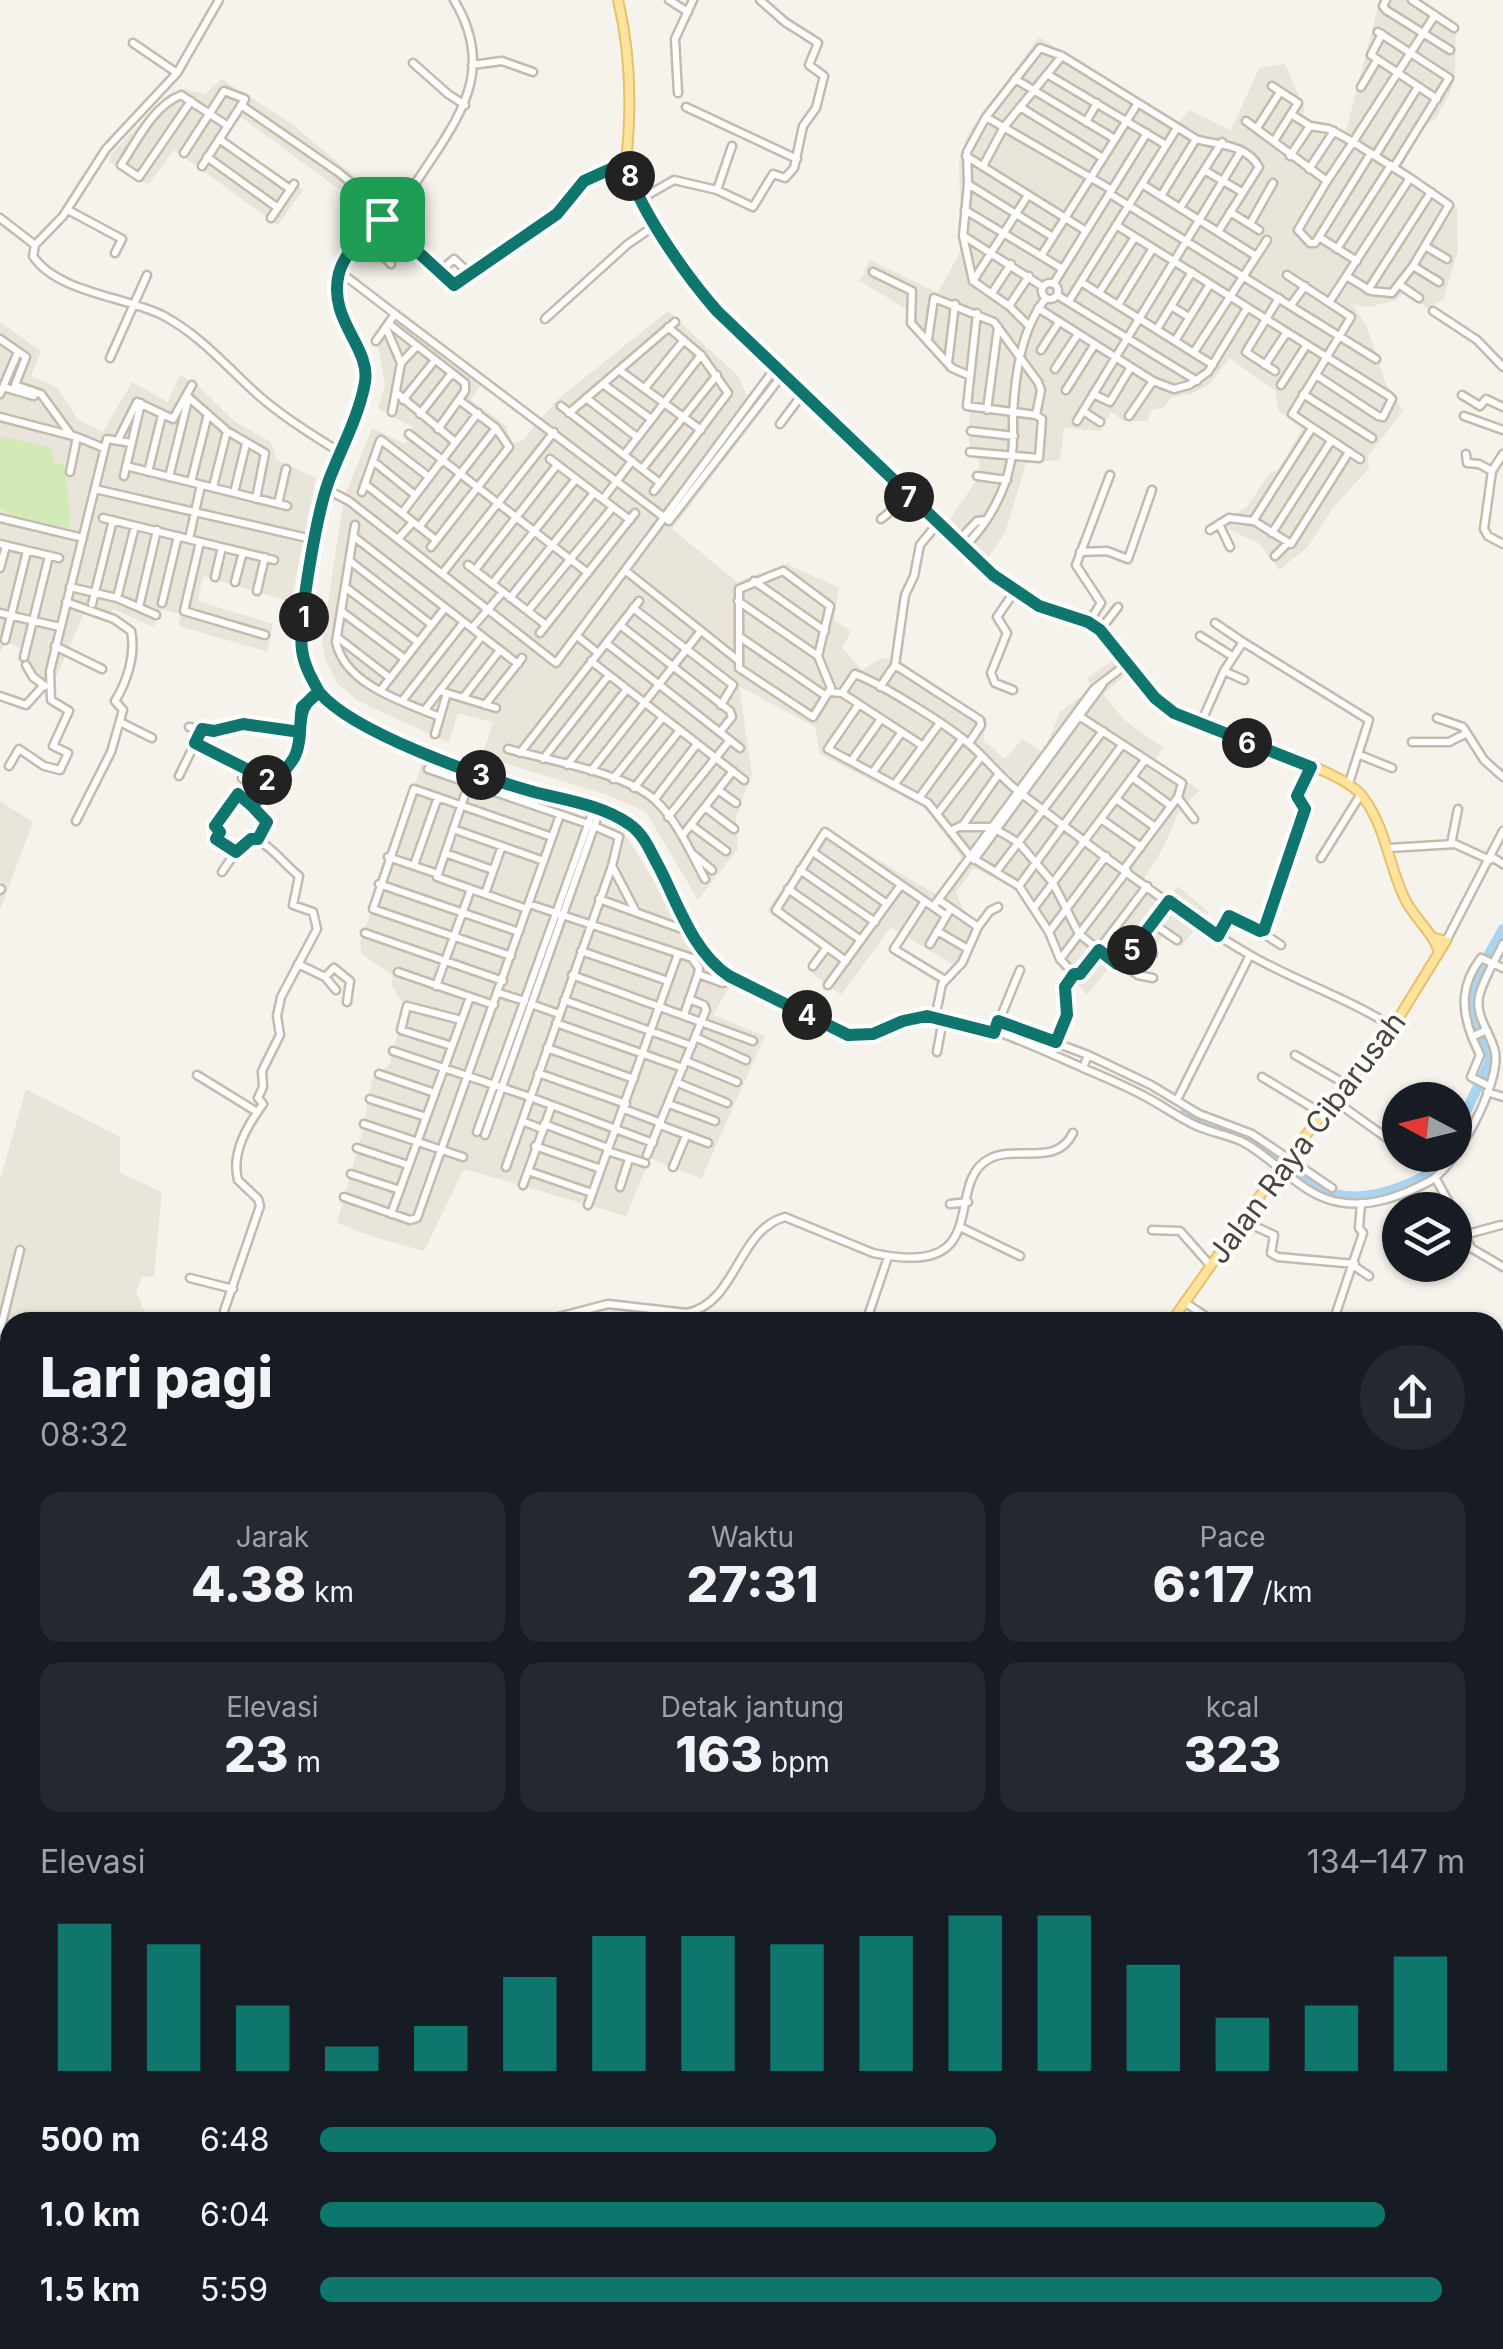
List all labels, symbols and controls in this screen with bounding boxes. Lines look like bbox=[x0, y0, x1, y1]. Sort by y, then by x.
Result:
pin: 8 bbox=[605, 151, 655, 201]
text: 8 bbox=[621, 159, 639, 193]
pin bbox=[340, 177, 425, 262]
icon: arrive bbox=[355, 192, 410, 247]
pin: 7 bbox=[884, 472, 934, 522]
text: 7 bbox=[901, 480, 917, 514]
pin: 1 bbox=[279, 592, 329, 642]
text: 1 bbox=[298, 600, 310, 634]
pin: 6 bbox=[1222, 718, 1272, 768]
text: 6 bbox=[1238, 726, 1256, 760]
pin: 3 bbox=[456, 750, 506, 800]
pin: 2 bbox=[242, 755, 292, 805]
text: 3 bbox=[472, 758, 490, 792]
text: 2 bbox=[258, 763, 276, 797]
pin: 5 bbox=[1107, 925, 1157, 975]
text: 5 bbox=[1123, 933, 1141, 967]
pin: 4 bbox=[782, 990, 832, 1040]
text: 4 bbox=[798, 998, 816, 1032]
street label: Jalan Raya Cibarusah bbox=[1200, 1004, 1413, 1270]
north arrow bbox=[1382, 1082, 1472, 1172]
map controls bbox=[1382, 1082, 1472, 1282]
button: layers bbox=[1382, 1192, 1472, 1282]
text: Lari pagi bbox=[40, 1344, 273, 1410]
button: share bbox=[1360, 1345, 1465, 1450]
text: 08:32 bbox=[40, 1415, 128, 1454]
text: Jarak bbox=[236, 1520, 309, 1554]
text: Waktu bbox=[711, 1520, 794, 1554]
text: Pace bbox=[1200, 1520, 1265, 1554]
text: 4.38 bbox=[191, 1554, 306, 1614]
text: 27:31 bbox=[686, 1554, 819, 1614]
text: 6:17 bbox=[1152, 1554, 1255, 1614]
text: km bbox=[306, 1575, 354, 1609]
text: /km bbox=[1255, 1575, 1313, 1609]
text: Elevasi bbox=[226, 1690, 319, 1724]
text: Detak jantung bbox=[661, 1690, 844, 1724]
text: kcal bbox=[1206, 1690, 1259, 1724]
text: 23 bbox=[224, 1724, 289, 1784]
text: 163 bbox=[675, 1724, 763, 1784]
text: 323 bbox=[1184, 1724, 1281, 1784]
text: m bbox=[289, 1745, 321, 1779]
text: bpm bbox=[763, 1745, 830, 1779]
text: Elevasi bbox=[40, 1842, 145, 1881]
text: 134–147 m bbox=[1307, 1842, 1465, 1881]
text: 500 m bbox=[40, 2120, 140, 2159]
text: 6:48 bbox=[200, 2120, 270, 2159]
text: 1.0 km bbox=[40, 2195, 140, 2234]
text: 6:04 bbox=[200, 2195, 270, 2234]
text: 1.5 km bbox=[40, 2270, 140, 2309]
text: 5:59 bbox=[200, 2270, 268, 2309]

